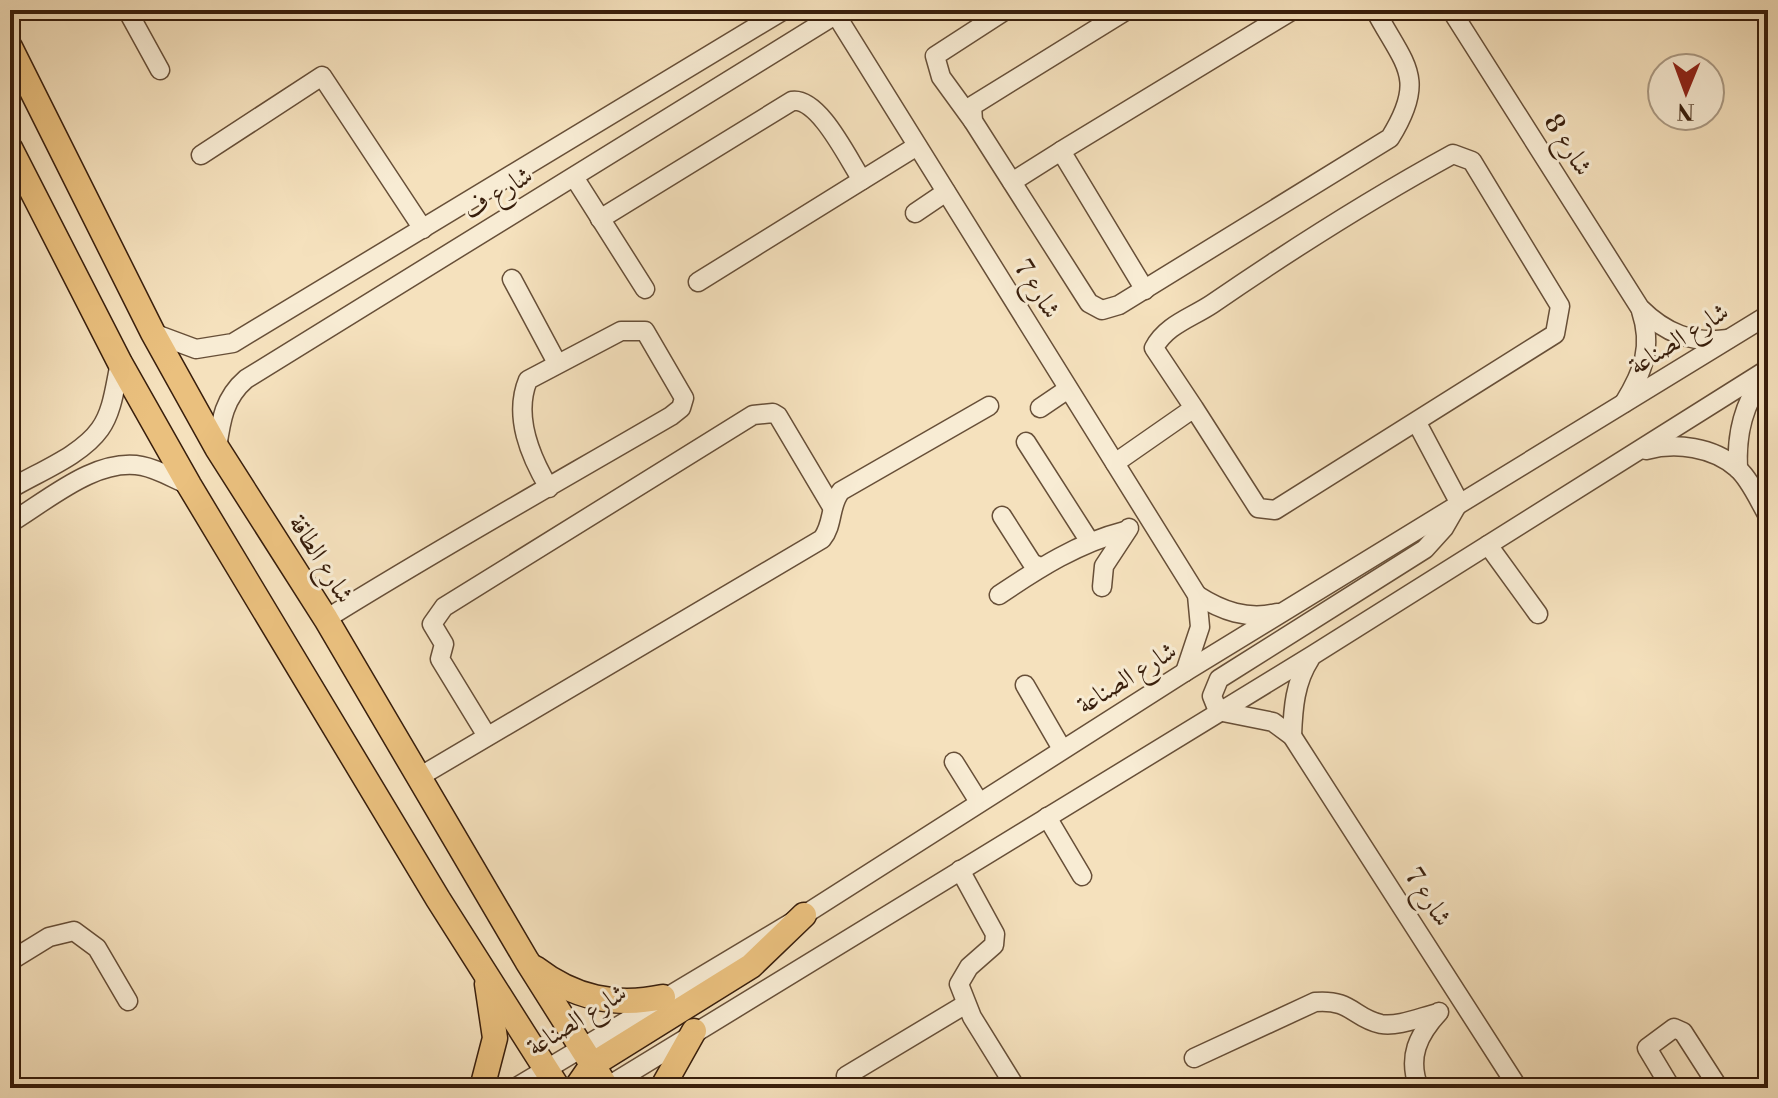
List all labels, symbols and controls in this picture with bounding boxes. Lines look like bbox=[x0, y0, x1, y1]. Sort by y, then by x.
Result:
north arrow bbox=[1646, 52, 1726, 132]
text: N bbox=[1676, 97, 1695, 124]
street label: شارع 8 bbox=[1533, 108, 1599, 184]
street label: شارع ف bbox=[457, 159, 541, 231]
street label: شارع 7 bbox=[1002, 254, 1067, 327]
street label: شارع الصناعة bbox=[1623, 296, 1738, 386]
street label: شارع الطاقة bbox=[277, 509, 361, 612]
street label: شارع الصناعة bbox=[1071, 635, 1186, 725]
street label: شارع 7 bbox=[1393, 862, 1459, 935]
street label: شارع الصناعة bbox=[521, 977, 636, 1067]

